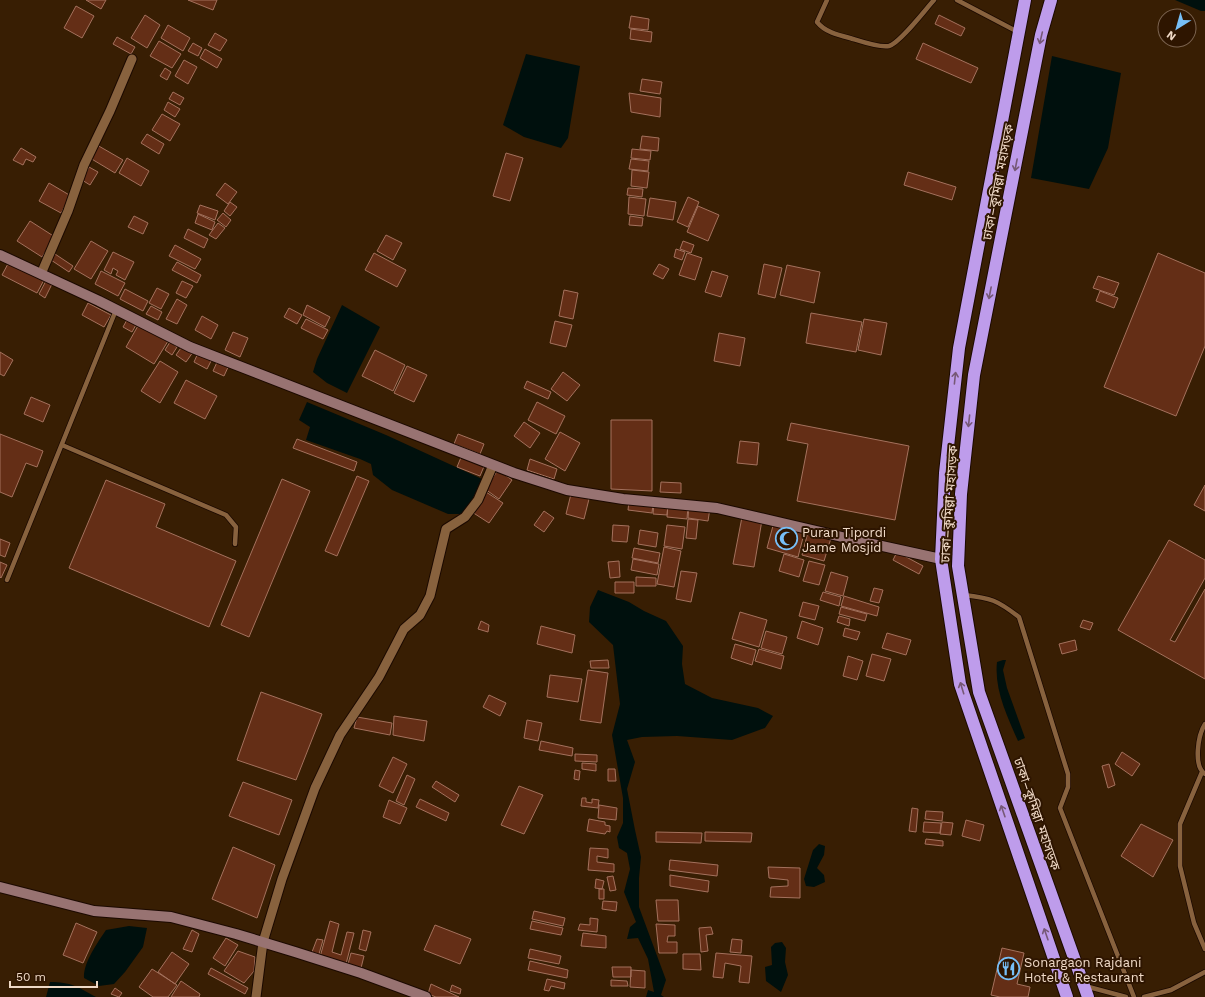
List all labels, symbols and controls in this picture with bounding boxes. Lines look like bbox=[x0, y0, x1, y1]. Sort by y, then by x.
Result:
north arrow bbox=[1157, 8, 1197, 48]
text: N bbox=[1164, 28, 1178, 43]
one-way arrow bbox=[1037, 31, 1044, 44]
street label: ঢাকা–কুমিল্লা মহাসড়ক bbox=[979, 122, 1018, 242]
one-way arrow bbox=[1011, 158, 1019, 171]
one-way arrow bbox=[986, 286, 994, 299]
one-way arrow bbox=[952, 372, 959, 385]
one-way arrow bbox=[965, 414, 973, 427]
street label: ঢাকা–কুমিল্লা মহাসড়ক bbox=[937, 444, 962, 564]
place label: Puran Tipordi Jame Mosjid bbox=[802, 525, 886, 555]
mosque icon: Puran Tipordi Jame Mosjid bbox=[773, 526, 799, 552]
one-way arrow bbox=[958, 681, 965, 694]
street label: ঢাকা–কুমিল্লা মহাসড়ক bbox=[1009, 755, 1063, 873]
one-way arrow bbox=[999, 805, 1007, 817]
one-way arrow bbox=[1041, 928, 1049, 940]
place label: Sonargaon Rajdani Hotel & Restaurant bbox=[1024, 955, 1145, 985]
restaurant icon: Sonargaon Rajdani Hotel & Restaurant bbox=[996, 956, 1022, 982]
scale bar bbox=[10, 963, 97, 989]
text: 50 m bbox=[16, 970, 46, 984]

